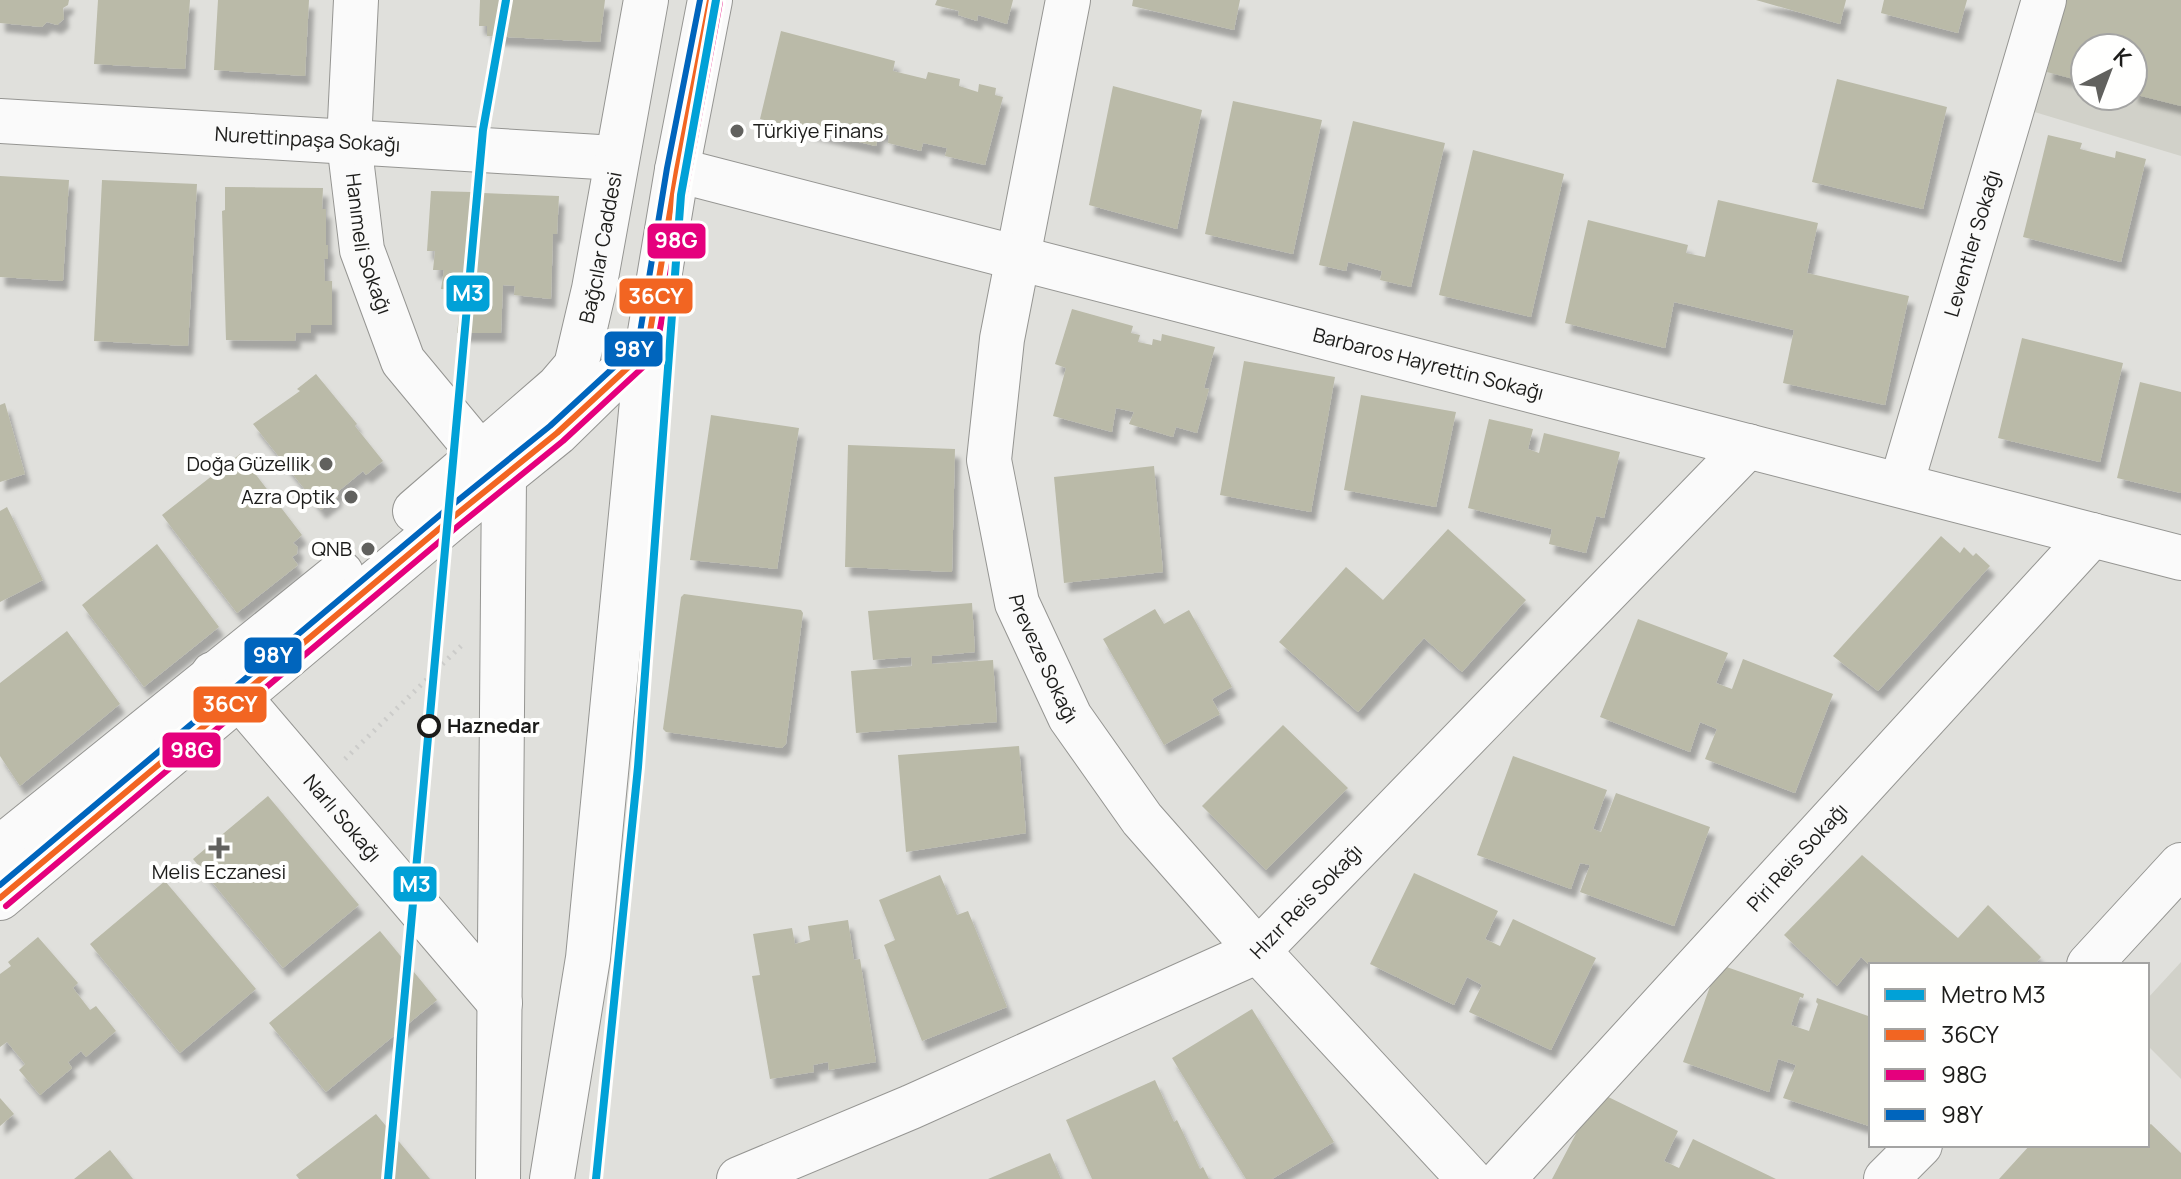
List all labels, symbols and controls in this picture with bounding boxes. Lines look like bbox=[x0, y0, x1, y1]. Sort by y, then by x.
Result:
north arrow bbox=[2069, 32, 2149, 112]
text: K bbox=[2107, 41, 2138, 74]
place label: Türkiye Finans bbox=[753, 117, 884, 144]
street label: Nurettinpaşa Sokağı bbox=[214, 120, 401, 158]
marker: Türkiye Finans bbox=[728, 122, 746, 140]
street label: Leventler Sokağı bbox=[1937, 166, 2006, 320]
street label: Bağcılar Caddesi bbox=[572, 170, 628, 326]
street label: Hanımeli Sokağı bbox=[340, 171, 399, 318]
line badge: 98G bbox=[646, 222, 707, 260]
text: 98G bbox=[654, 225, 698, 255]
line badge: M3 bbox=[445, 274, 491, 313]
line badge: 36CY bbox=[618, 277, 694, 315]
text: M3 bbox=[452, 278, 484, 308]
text: 36CY bbox=[628, 281, 684, 311]
street label: Barbaros Hayrettin Sokağı bbox=[1310, 321, 1547, 406]
line badge: 98Y bbox=[603, 330, 664, 368]
text: 98Y bbox=[614, 334, 655, 364]
place label: Doğa Güzellik bbox=[186, 450, 311, 477]
marker: Doğa Güzellik bbox=[317, 455, 335, 473]
place label: Azra Optik bbox=[241, 483, 336, 510]
marker: Azra Optik bbox=[342, 488, 360, 506]
place label: QNB bbox=[312, 535, 352, 562]
marker: QNB bbox=[359, 540, 377, 558]
street label: Preveze Sokağı bbox=[1003, 592, 1084, 729]
line badge: 98Y bbox=[243, 636, 303, 675]
text: 98Y bbox=[253, 640, 294, 670]
line badge: 36CY bbox=[192, 685, 268, 724]
text: 36CY bbox=[202, 689, 258, 719]
place label: Haznedar bbox=[447, 712, 540, 739]
marker: Haznedar bbox=[418, 715, 440, 737]
line badge: 98G bbox=[161, 731, 222, 769]
text: 98G bbox=[170, 735, 214, 765]
street label: Narlı Sokağı bbox=[298, 768, 388, 867]
street label: Piri Reis Sokağı bbox=[1740, 797, 1853, 917]
street label: Hızır Reis Sokağı bbox=[1244, 838, 1368, 964]
marker: Melis Eczanesi bbox=[210, 839, 228, 857]
place label: Melis Eczanesi bbox=[152, 858, 286, 885]
line badge: M3 bbox=[392, 865, 438, 903]
text: M3 bbox=[399, 869, 431, 899]
legend bbox=[1869, 963, 2149, 1147]
text: Metro M3 bbox=[1941, 977, 2046, 1010]
text: 36CY bbox=[1941, 1017, 2000, 1050]
text: 98G bbox=[1941, 1057, 1987, 1090]
text: 98Y bbox=[1941, 1097, 1984, 1130]

